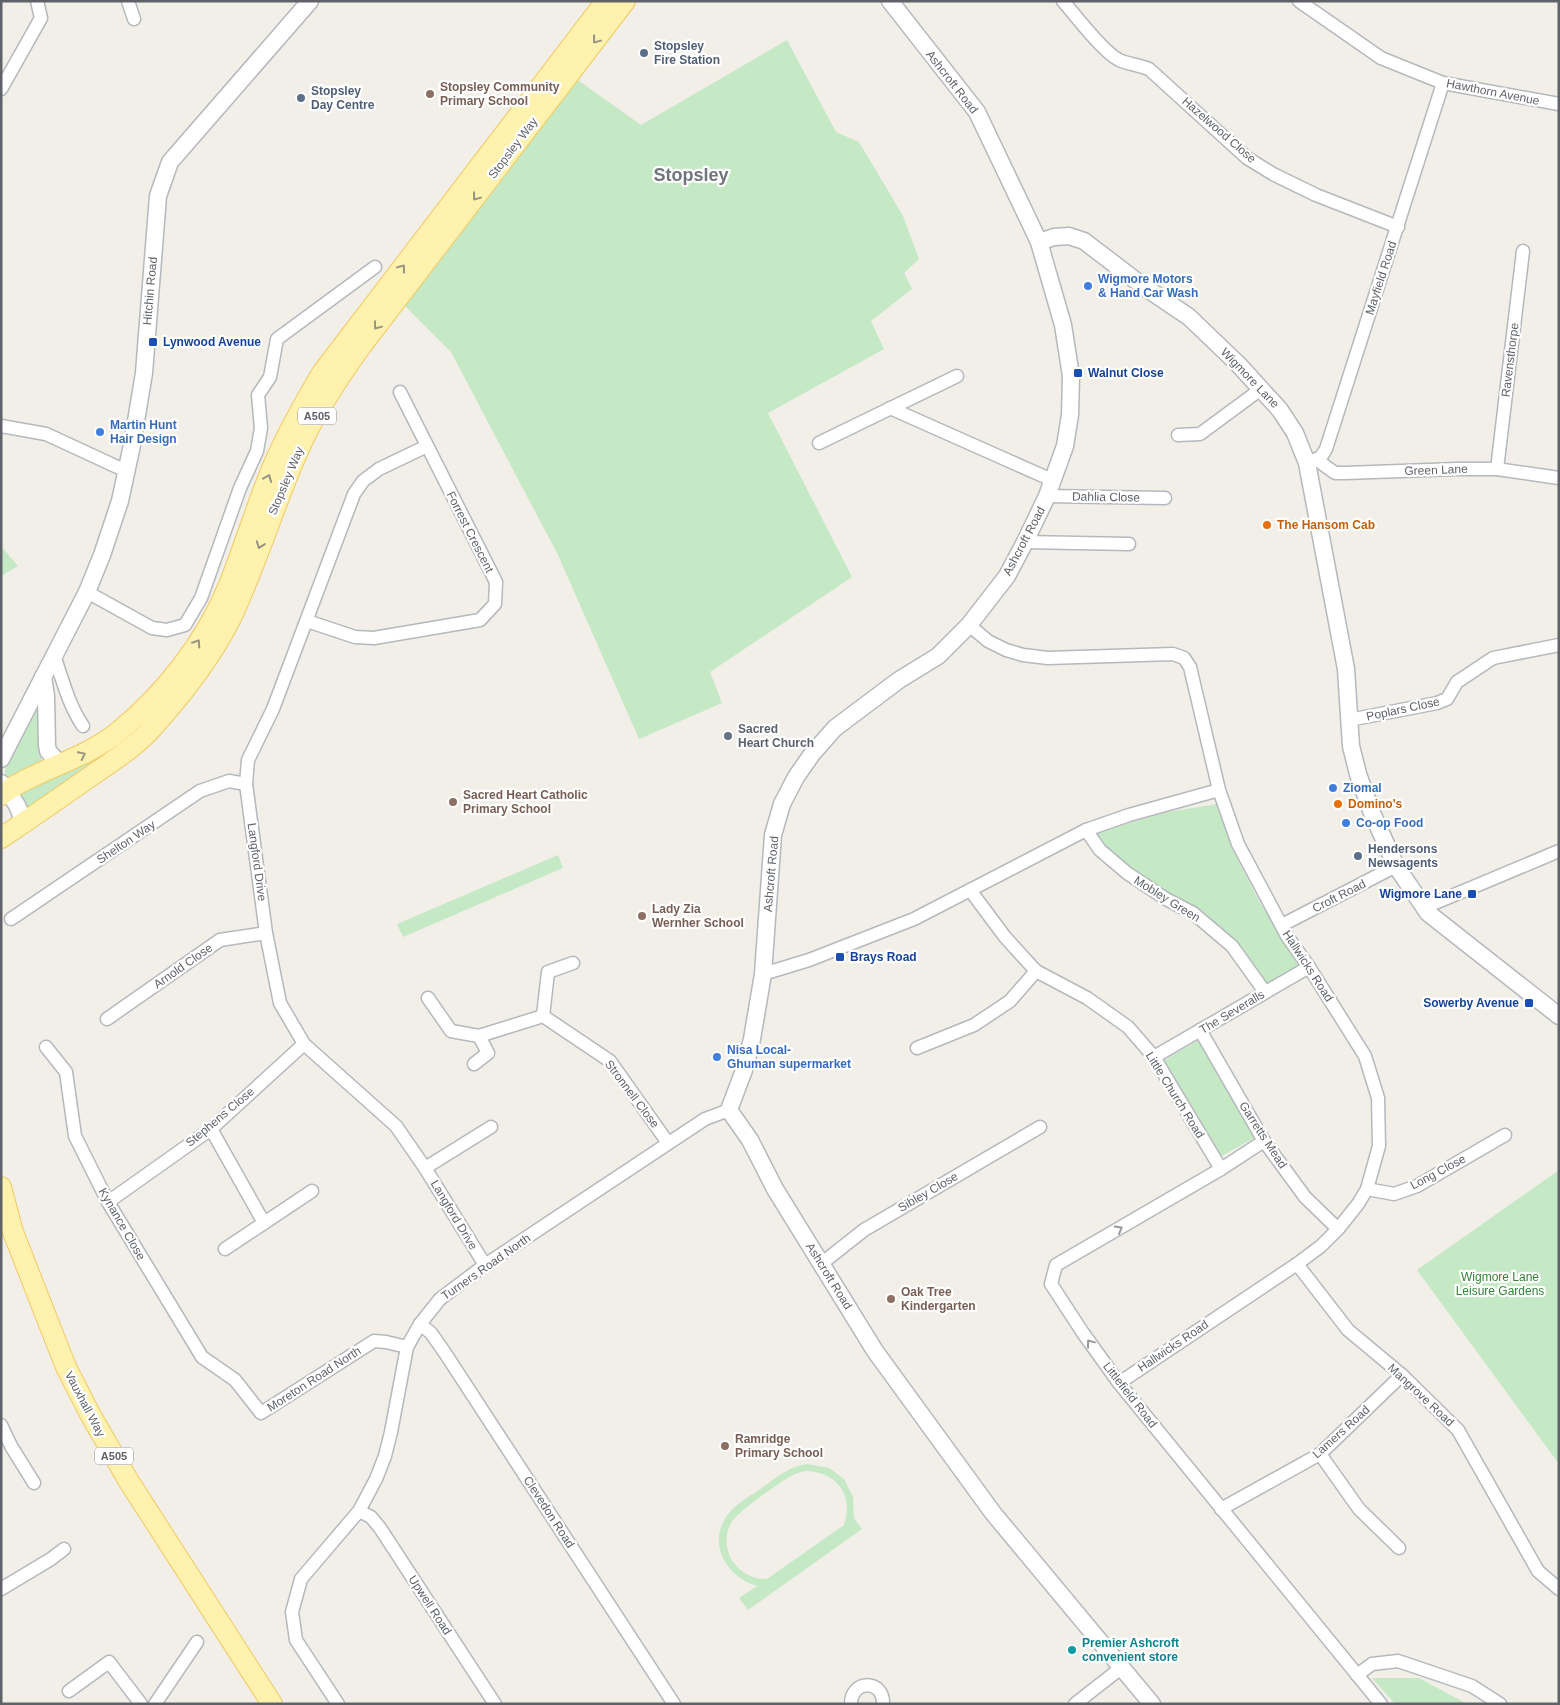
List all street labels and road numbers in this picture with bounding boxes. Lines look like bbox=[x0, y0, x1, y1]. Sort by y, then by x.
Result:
street label: Ashcroft Road bbox=[923, 48, 981, 116]
street label: Hawthorn Avenue bbox=[1445, 76, 1541, 108]
street label: Hazelwood Close bbox=[1179, 94, 1259, 166]
street label: Stopsley Way bbox=[485, 115, 541, 181]
street label: Mayfield Road bbox=[1362, 239, 1400, 317]
street label: Hitchin Road bbox=[140, 256, 160, 326]
street label: Ravensthorpe bbox=[1498, 322, 1522, 398]
street label: Wigmore Lane bbox=[1218, 345, 1282, 411]
road number: A505 bbox=[298, 408, 336, 424]
street label: Stopsley Way bbox=[265, 445, 307, 517]
street label: Green Lane bbox=[1404, 462, 1468, 478]
street label: Forrest Crescent bbox=[443, 489, 497, 576]
street label: Dahlia Close bbox=[1072, 489, 1140, 505]
street label: Ashcroft Road bbox=[1000, 504, 1048, 578]
street label: Poplars Close bbox=[1365, 694, 1441, 724]
street label: Shelton Way bbox=[94, 817, 158, 867]
street label: Langford Drive bbox=[245, 822, 269, 902]
street label: Ashcroft Road bbox=[761, 836, 781, 912]
street label: Mobley Green bbox=[1131, 873, 1203, 925]
street label: Croft Road bbox=[1310, 877, 1368, 915]
street label: Hallwicks Road bbox=[1280, 928, 1336, 1004]
street label: Arnold Close bbox=[151, 940, 215, 991]
street label: The Severalls bbox=[1197, 987, 1267, 1037]
street label: Little Church Road bbox=[1143, 1049, 1207, 1141]
street label: Stronnell Close bbox=[602, 1057, 662, 1131]
street label: Stephens Close bbox=[183, 1084, 257, 1150]
street label: Garretts Mead bbox=[1236, 1099, 1290, 1171]
street label: Long Close bbox=[1408, 1151, 1468, 1192]
street label: Sibley Close bbox=[896, 1169, 961, 1215]
street label: Langford Drive bbox=[428, 1178, 480, 1253]
street label: Kynance Close bbox=[96, 1186, 148, 1263]
street label: Turners Road North bbox=[439, 1231, 533, 1303]
street label: Ashcroft Road bbox=[803, 1240, 855, 1312]
street label: Hallwicks Road bbox=[1135, 1317, 1211, 1375]
street label: Moreton Road North bbox=[265, 1344, 363, 1414]
street label: Littlefield Road bbox=[1100, 1359, 1160, 1431]
street label: Mangrove Road bbox=[1385, 1361, 1457, 1429]
street label: Vauxhall Way bbox=[62, 1369, 108, 1439]
street label: Lamers Road bbox=[1310, 1403, 1372, 1461]
road number: A505 bbox=[95, 1448, 133, 1464]
street label: Clevedon Road bbox=[521, 1473, 577, 1551]
street label: Upwell Road bbox=[406, 1573, 454, 1637]

